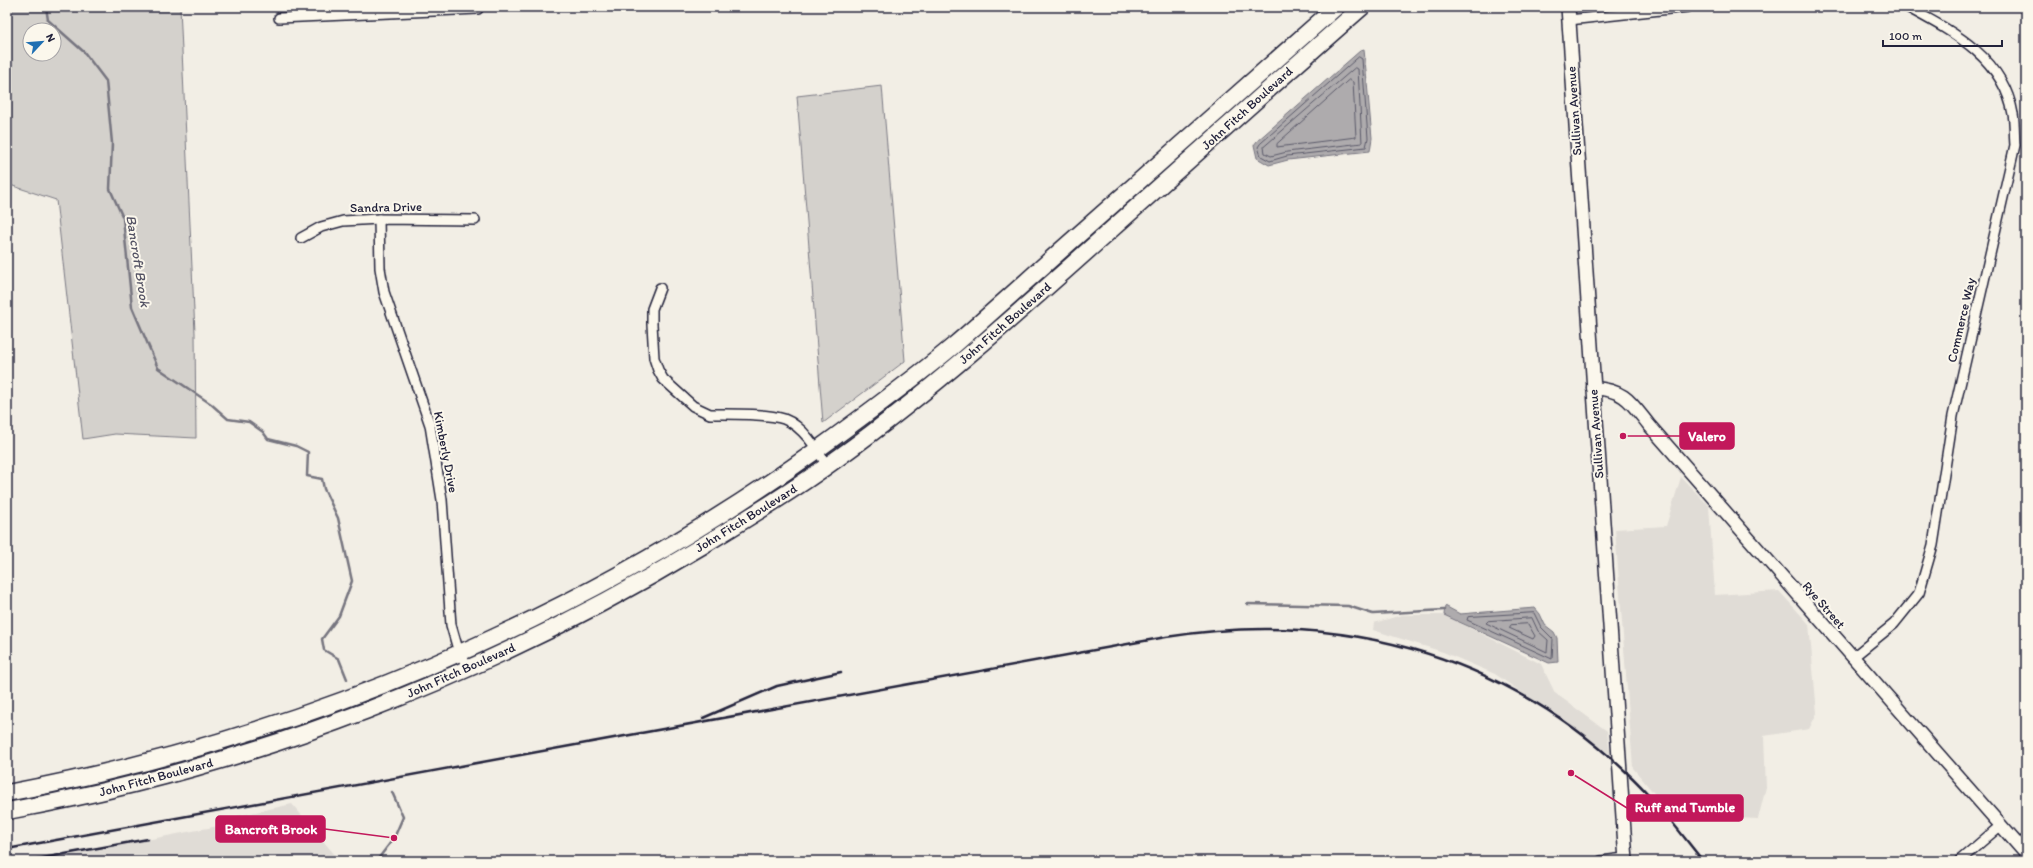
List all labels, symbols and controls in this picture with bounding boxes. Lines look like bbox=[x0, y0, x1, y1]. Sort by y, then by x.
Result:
north arrow bbox=[22, 22, 62, 62]
scale bar bbox=[1883, 22, 2002, 48]
text: 100 m bbox=[1889, 29, 1922, 43]
text: N bbox=[43, 32, 58, 44]
street label: John Fitch Boulevard bbox=[1198, 63, 1296, 153]
street label: Sullivan Avenue bbox=[1563, 66, 1585, 156]
street label: Sandra Drive bbox=[350, 199, 422, 215]
water label: Bancroft Brook bbox=[122, 214, 154, 309]
street label: Commerce Way bbox=[1944, 276, 1978, 364]
street label: John Fitch Boulevard bbox=[956, 279, 1054, 367]
street label: Sullivan Avenue bbox=[1585, 389, 1607, 479]
street label: Kimberly Drive bbox=[431, 410, 461, 494]
callout: Valero bbox=[1680, 423, 1734, 449]
text: Valero bbox=[1688, 428, 1726, 445]
street label: John Fitch Boulevard bbox=[692, 481, 800, 555]
street label: Rye Street bbox=[1799, 578, 1849, 632]
street label: John Fitch Boulevard bbox=[404, 639, 518, 701]
street label: John Fitch Boulevard bbox=[97, 755, 215, 799]
callout: Ruff and Tumble bbox=[1627, 795, 1743, 821]
text: Ruff and Tumble bbox=[1635, 799, 1735, 816]
callout: Bancroft Brook bbox=[216, 816, 325, 842]
text: Bancroft Brook bbox=[225, 821, 318, 838]

